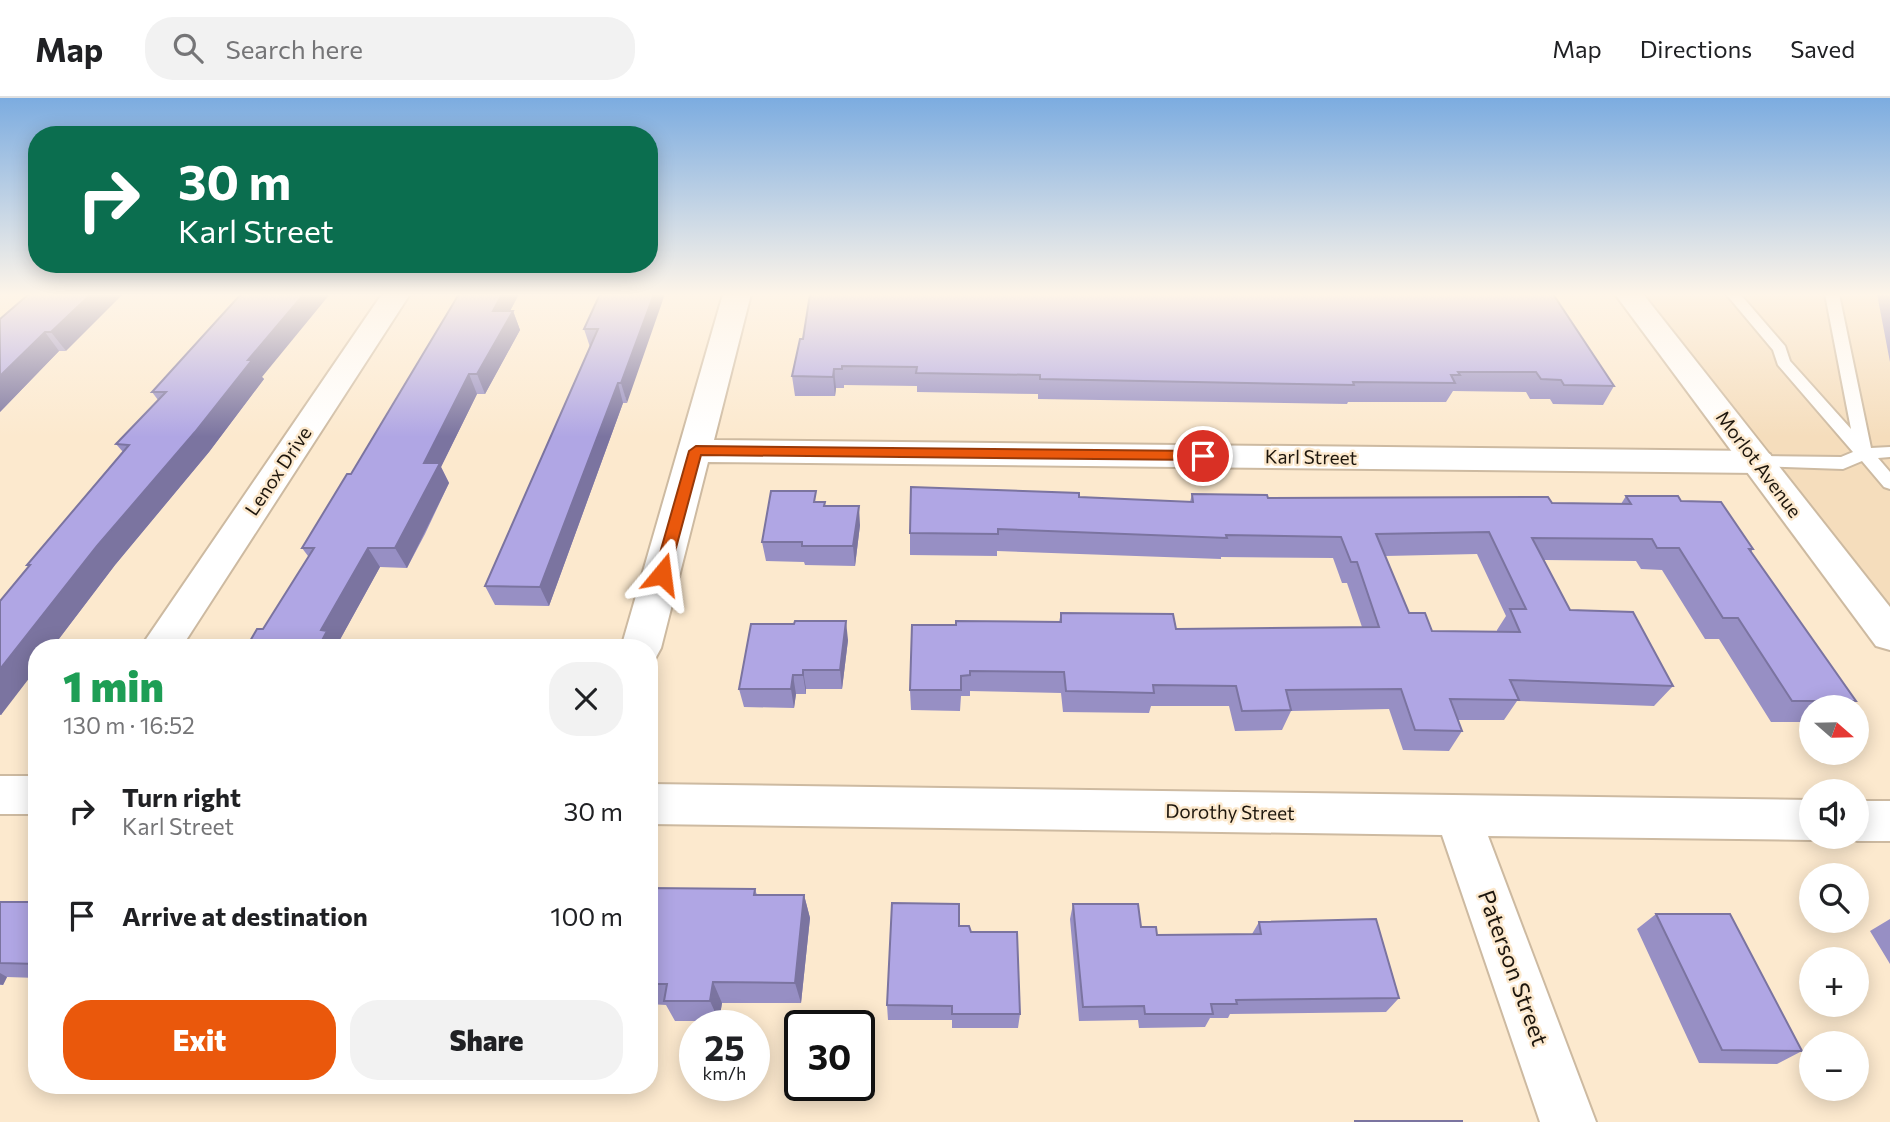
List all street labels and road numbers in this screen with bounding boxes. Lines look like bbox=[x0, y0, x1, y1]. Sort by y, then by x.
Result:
street label: Morlot Avenue bbox=[1712, 406, 1807, 522]
street label: Lenox Drive bbox=[239, 422, 316, 520]
street label: Karl Street bbox=[1265, 444, 1358, 469]
street label: Dorothy Street bbox=[1165, 799, 1295, 824]
street label: Paterson Street bbox=[1473, 886, 1555, 1049]

